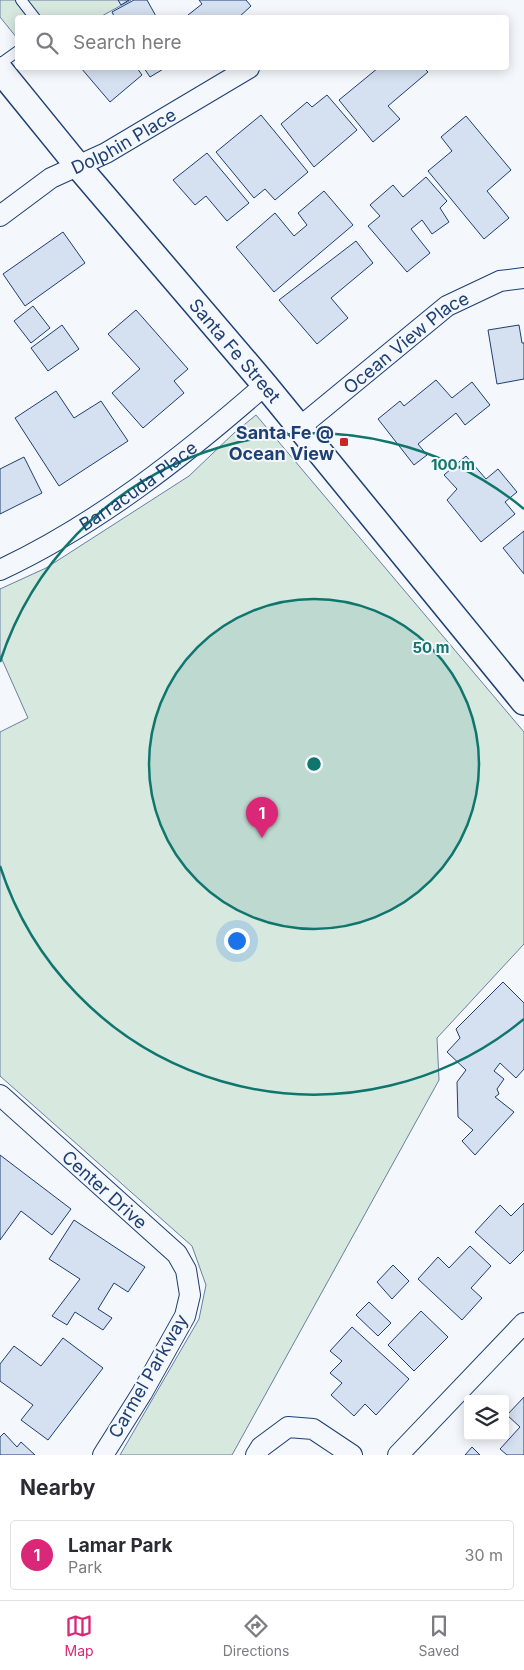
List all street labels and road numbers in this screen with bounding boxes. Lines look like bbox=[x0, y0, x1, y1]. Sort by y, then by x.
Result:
street label: Dolphin Place bbox=[68, 103, 180, 178]
street label: Ocean View Place bbox=[339, 287, 472, 398]
street label: Santa Fe Street bbox=[185, 294, 285, 407]
street label: Barracuda Place bbox=[75, 436, 201, 535]
street label: Center Drive bbox=[58, 1146, 152, 1233]
street label: Carmel Parkway bbox=[104, 1310, 192, 1442]

